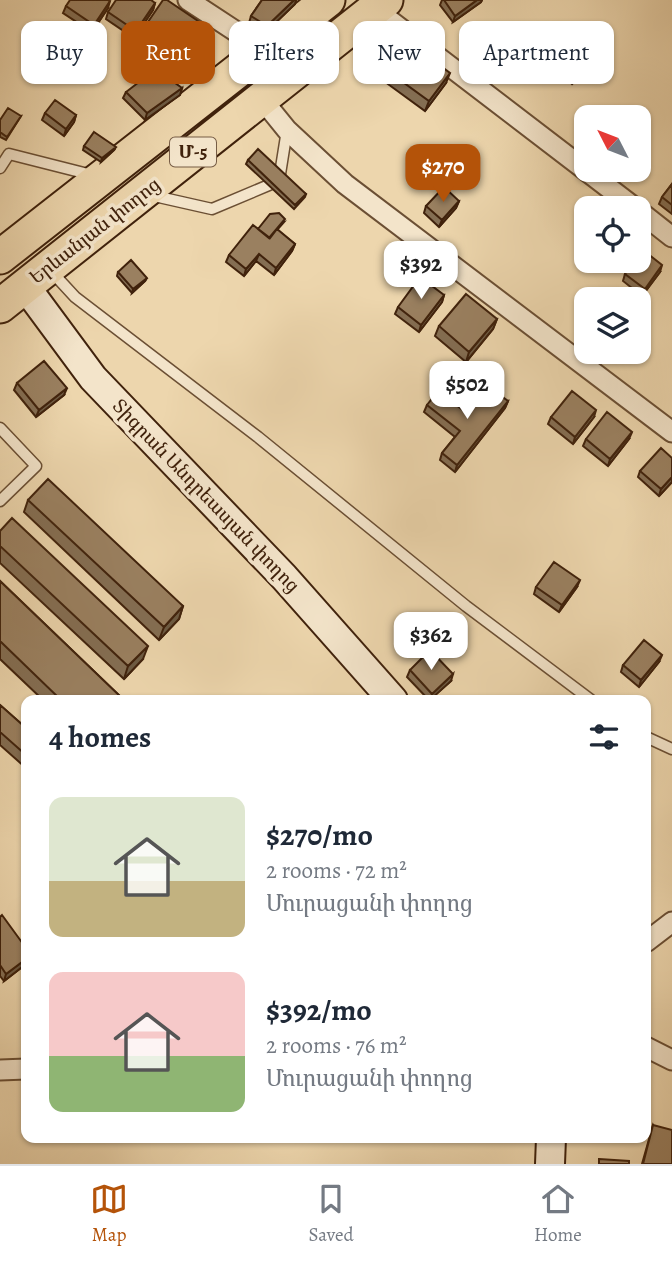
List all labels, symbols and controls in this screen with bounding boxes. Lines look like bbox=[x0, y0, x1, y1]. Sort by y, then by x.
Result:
chip: Buy bbox=[21, 21, 107, 84]
chip: Rent bbox=[121, 21, 215, 84]
chip: Filters bbox=[229, 21, 339, 84]
chip: New bbox=[353, 21, 445, 84]
chip: Apartment bbox=[459, 21, 614, 84]
north arrow bbox=[574, 105, 651, 182]
map controls bbox=[574, 105, 651, 364]
road number: Մ-5 bbox=[170, 138, 216, 167]
pin: $270 bbox=[402, 144, 484, 204]
text: $270 bbox=[421, 151, 465, 182]
street label: Երևանյան փողոց bbox=[24, 172, 166, 290]
button: locate bbox=[574, 196, 651, 273]
pin: $392 bbox=[380, 242, 462, 301]
text: $392 bbox=[400, 248, 442, 279]
button: layers bbox=[574, 287, 651, 364]
pin: $502 bbox=[426, 362, 508, 421]
text: $502 bbox=[445, 368, 489, 399]
street label: Տիգրան Անդրեասյան փողոց bbox=[107, 394, 305, 598]
pin: $362 bbox=[390, 612, 472, 672]
text: $362 bbox=[410, 619, 452, 650]
text: 4 homes bbox=[49, 717, 151, 757]
icon: filters bbox=[585, 718, 623, 756]
text: $270/mo bbox=[266, 815, 373, 855]
icon: home bbox=[105, 825, 189, 909]
text: 2 rooms · 72 m² bbox=[266, 855, 407, 886]
text: Մուրացանի փողոց bbox=[266, 888, 473, 919]
text: $392/mo bbox=[266, 990, 372, 1030]
icon: home bbox=[105, 1000, 189, 1084]
text: 2 rooms · 76 m² bbox=[266, 1030, 407, 1061]
text: Մուրացանի փողոց bbox=[266, 1063, 473, 1094]
tab: Map bbox=[90, 1180, 128, 1248]
tab: Saved bbox=[309, 1180, 354, 1248]
tab: Home bbox=[534, 1180, 582, 1248]

